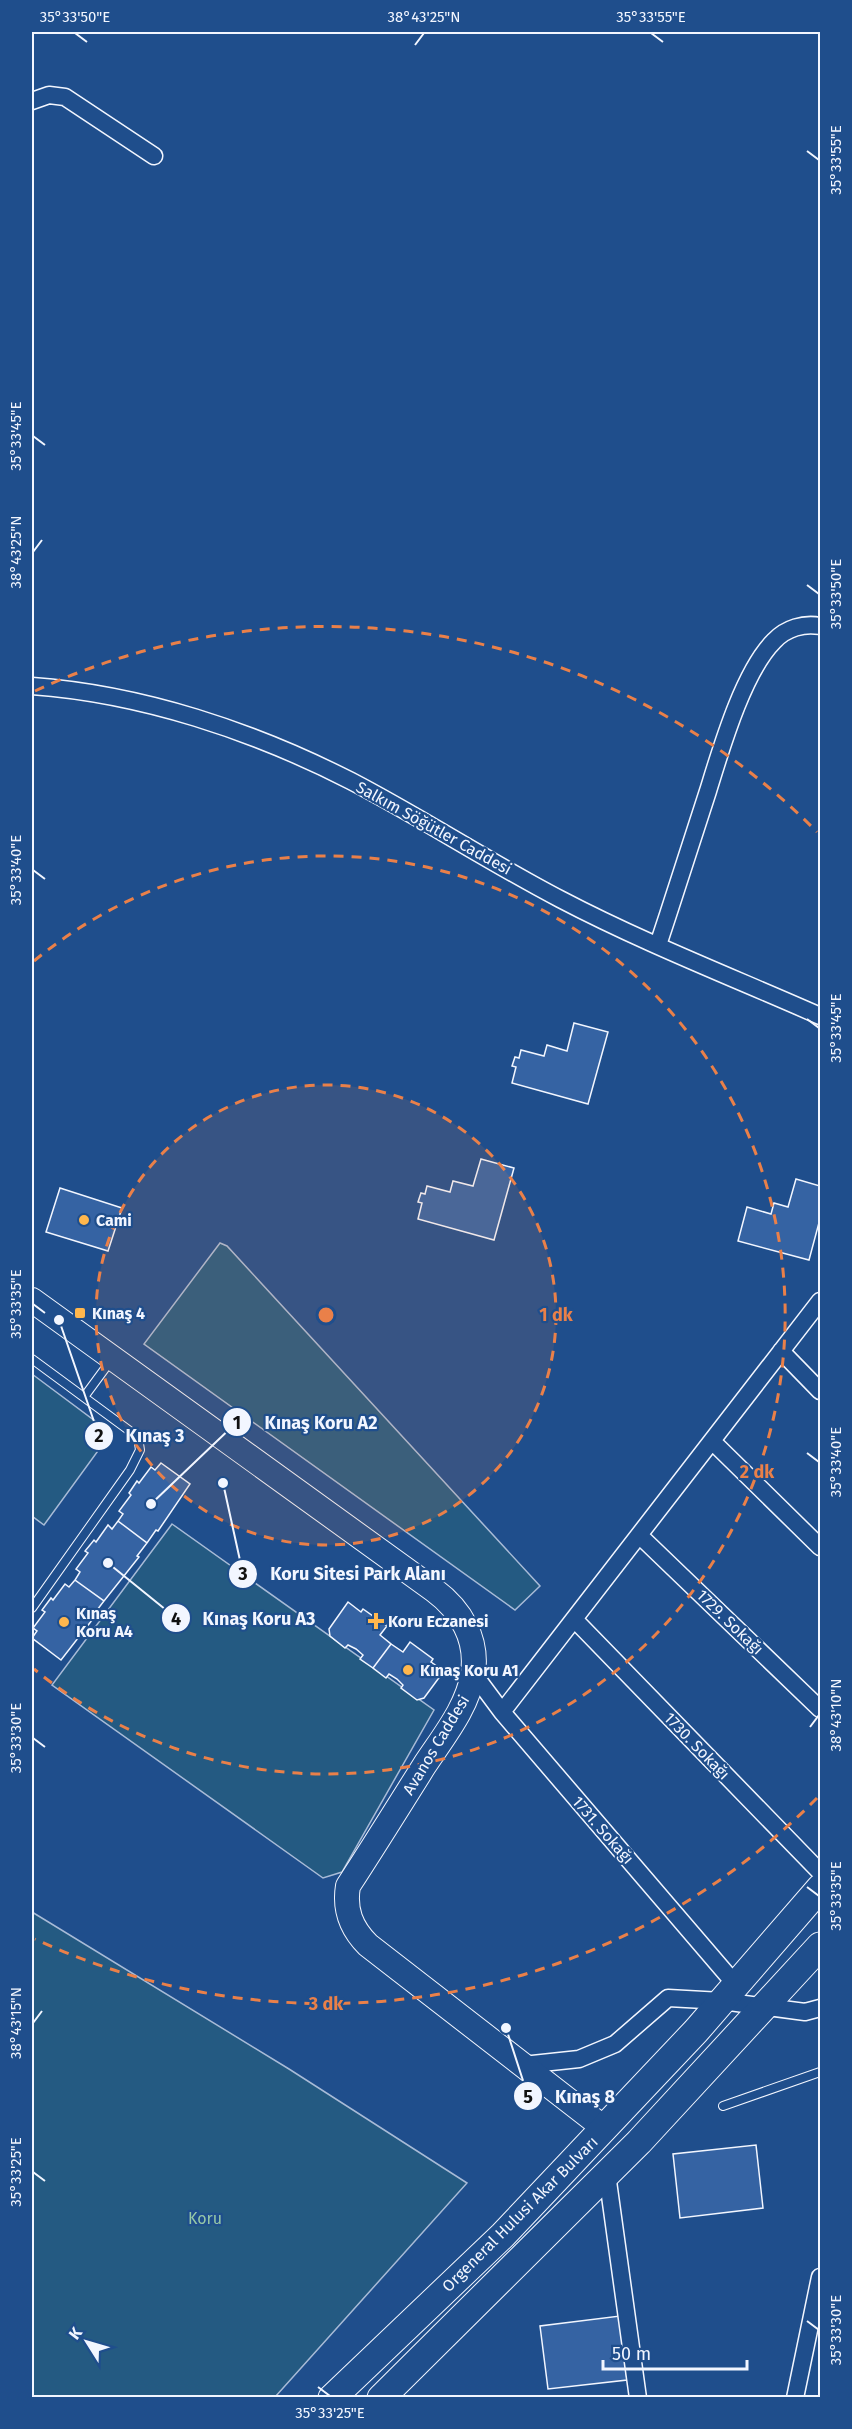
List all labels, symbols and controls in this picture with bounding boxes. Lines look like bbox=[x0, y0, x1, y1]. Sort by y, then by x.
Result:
text: 35°33'50"E bbox=[40, 8, 110, 26]
text: 38°43'25"N bbox=[388, 8, 460, 26]
text: 35°33'55"E bbox=[616, 8, 686, 26]
text: 35°33'55"E bbox=[827, 125, 845, 195]
text: 35°33'45"E bbox=[7, 401, 25, 471]
text: 38°43'25"N bbox=[7, 516, 25, 588]
text: 35°33'50"E bbox=[827, 559, 845, 629]
street label: Salkım Söğütler Caddesi bbox=[353, 777, 515, 879]
text: 35°33'40"E bbox=[7, 835, 25, 905]
text: 35°33'45"E bbox=[827, 993, 845, 1063]
place label: Cami bbox=[96, 1211, 132, 1230]
marker: Cami bbox=[77, 1213, 91, 1227]
text: 35°33'35"E bbox=[7, 1269, 25, 1339]
place label: Kınaş 4 bbox=[92, 1304, 145, 1324]
text: 1 dk bbox=[539, 1304, 574, 1326]
centre of rings bbox=[316, 1305, 336, 1325]
marker: Kınaş 4 bbox=[73, 1306, 87, 1320]
callout: Kınaş Koru A2 bbox=[222, 1404, 389, 1440]
text: 1 bbox=[233, 1412, 241, 1434]
text: Kınaş Koru A2 bbox=[265, 1412, 377, 1434]
callout: Kınaş 3 bbox=[84, 1418, 196, 1454]
text: 2 bbox=[94, 1425, 104, 1447]
text: Kınaş 3 bbox=[126, 1425, 184, 1447]
text: 35°33'40"E bbox=[827, 1427, 845, 1497]
text: 2 dk bbox=[740, 1461, 775, 1483]
callout: Koru Sitesi Park Alanı bbox=[228, 1556, 457, 1592]
text: 3 bbox=[237, 1563, 248, 1585]
text: Koru Sitesi Park Alanı bbox=[270, 1563, 446, 1585]
street label: 1729. Sokağı bbox=[693, 1585, 767, 1659]
callout: Kınaş Koru A3 bbox=[161, 1600, 328, 1636]
place label: Kınaş Koru A4 bbox=[76, 1604, 133, 1641]
text: 4 bbox=[171, 1608, 181, 1630]
text: Kınaş Koru A3 bbox=[203, 1608, 315, 1630]
place label: Koru Eczanesi bbox=[388, 1612, 488, 1631]
marker: Koru Eczanesi bbox=[369, 1614, 383, 1628]
marker: Kınaş Koru A4 bbox=[57, 1615, 71, 1629]
place label: Kınaş Koru A1 bbox=[420, 1661, 519, 1681]
marker: Kınaş Koru A1 bbox=[401, 1663, 415, 1677]
text: 38°43'10"N bbox=[827, 1678, 845, 1752]
street label: Avanos Caddesi bbox=[399, 1692, 473, 1798]
text: 35°33'30"E bbox=[7, 1703, 25, 1773]
street label: 1730. Sokağı bbox=[660, 1708, 734, 1784]
street label: 1731. Sokağı bbox=[568, 1792, 638, 1868]
text: 35°33'35"E bbox=[827, 1861, 845, 1931]
text: 38°43'15"N bbox=[7, 1987, 25, 2059]
text: 3 dk bbox=[308, 1993, 344, 2015]
callout: Kınaş 8 bbox=[513, 2078, 627, 2114]
text: 5 bbox=[523, 2086, 533, 2108]
text: Kınaş 8 bbox=[555, 2086, 615, 2108]
street label: Orgeneral Hulusi Akar Bulvarı bbox=[438, 2132, 602, 2296]
text: 35°33'25"E bbox=[7, 2137, 25, 2207]
park label: Koru bbox=[188, 2209, 222, 2228]
text: 35°33'30"E bbox=[827, 2295, 845, 2365]
north arrow bbox=[57, 2312, 117, 2372]
text: K bbox=[65, 2323, 87, 2343]
scale bar bbox=[603, 2333, 747, 2371]
text: 50 m bbox=[612, 2343, 651, 2365]
text: 35°33'25"E bbox=[295, 2404, 365, 2422]

